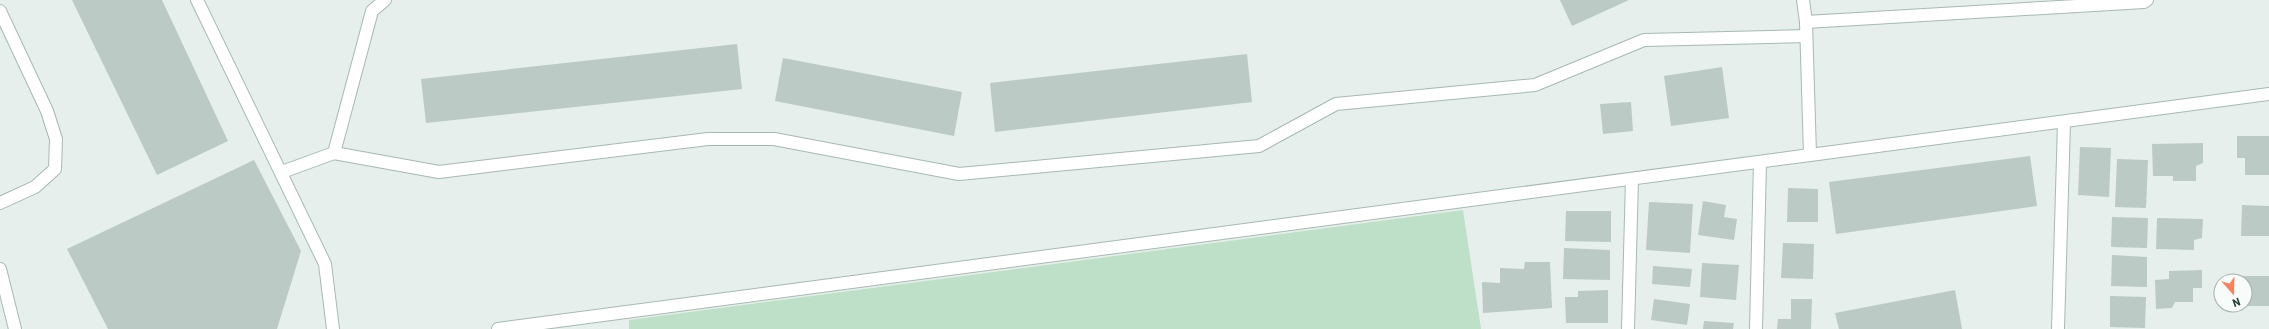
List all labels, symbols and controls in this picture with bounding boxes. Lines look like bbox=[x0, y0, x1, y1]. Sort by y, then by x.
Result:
north arrow bbox=[2213, 273, 2253, 313]
text: N bbox=[2231, 296, 2242, 310]

